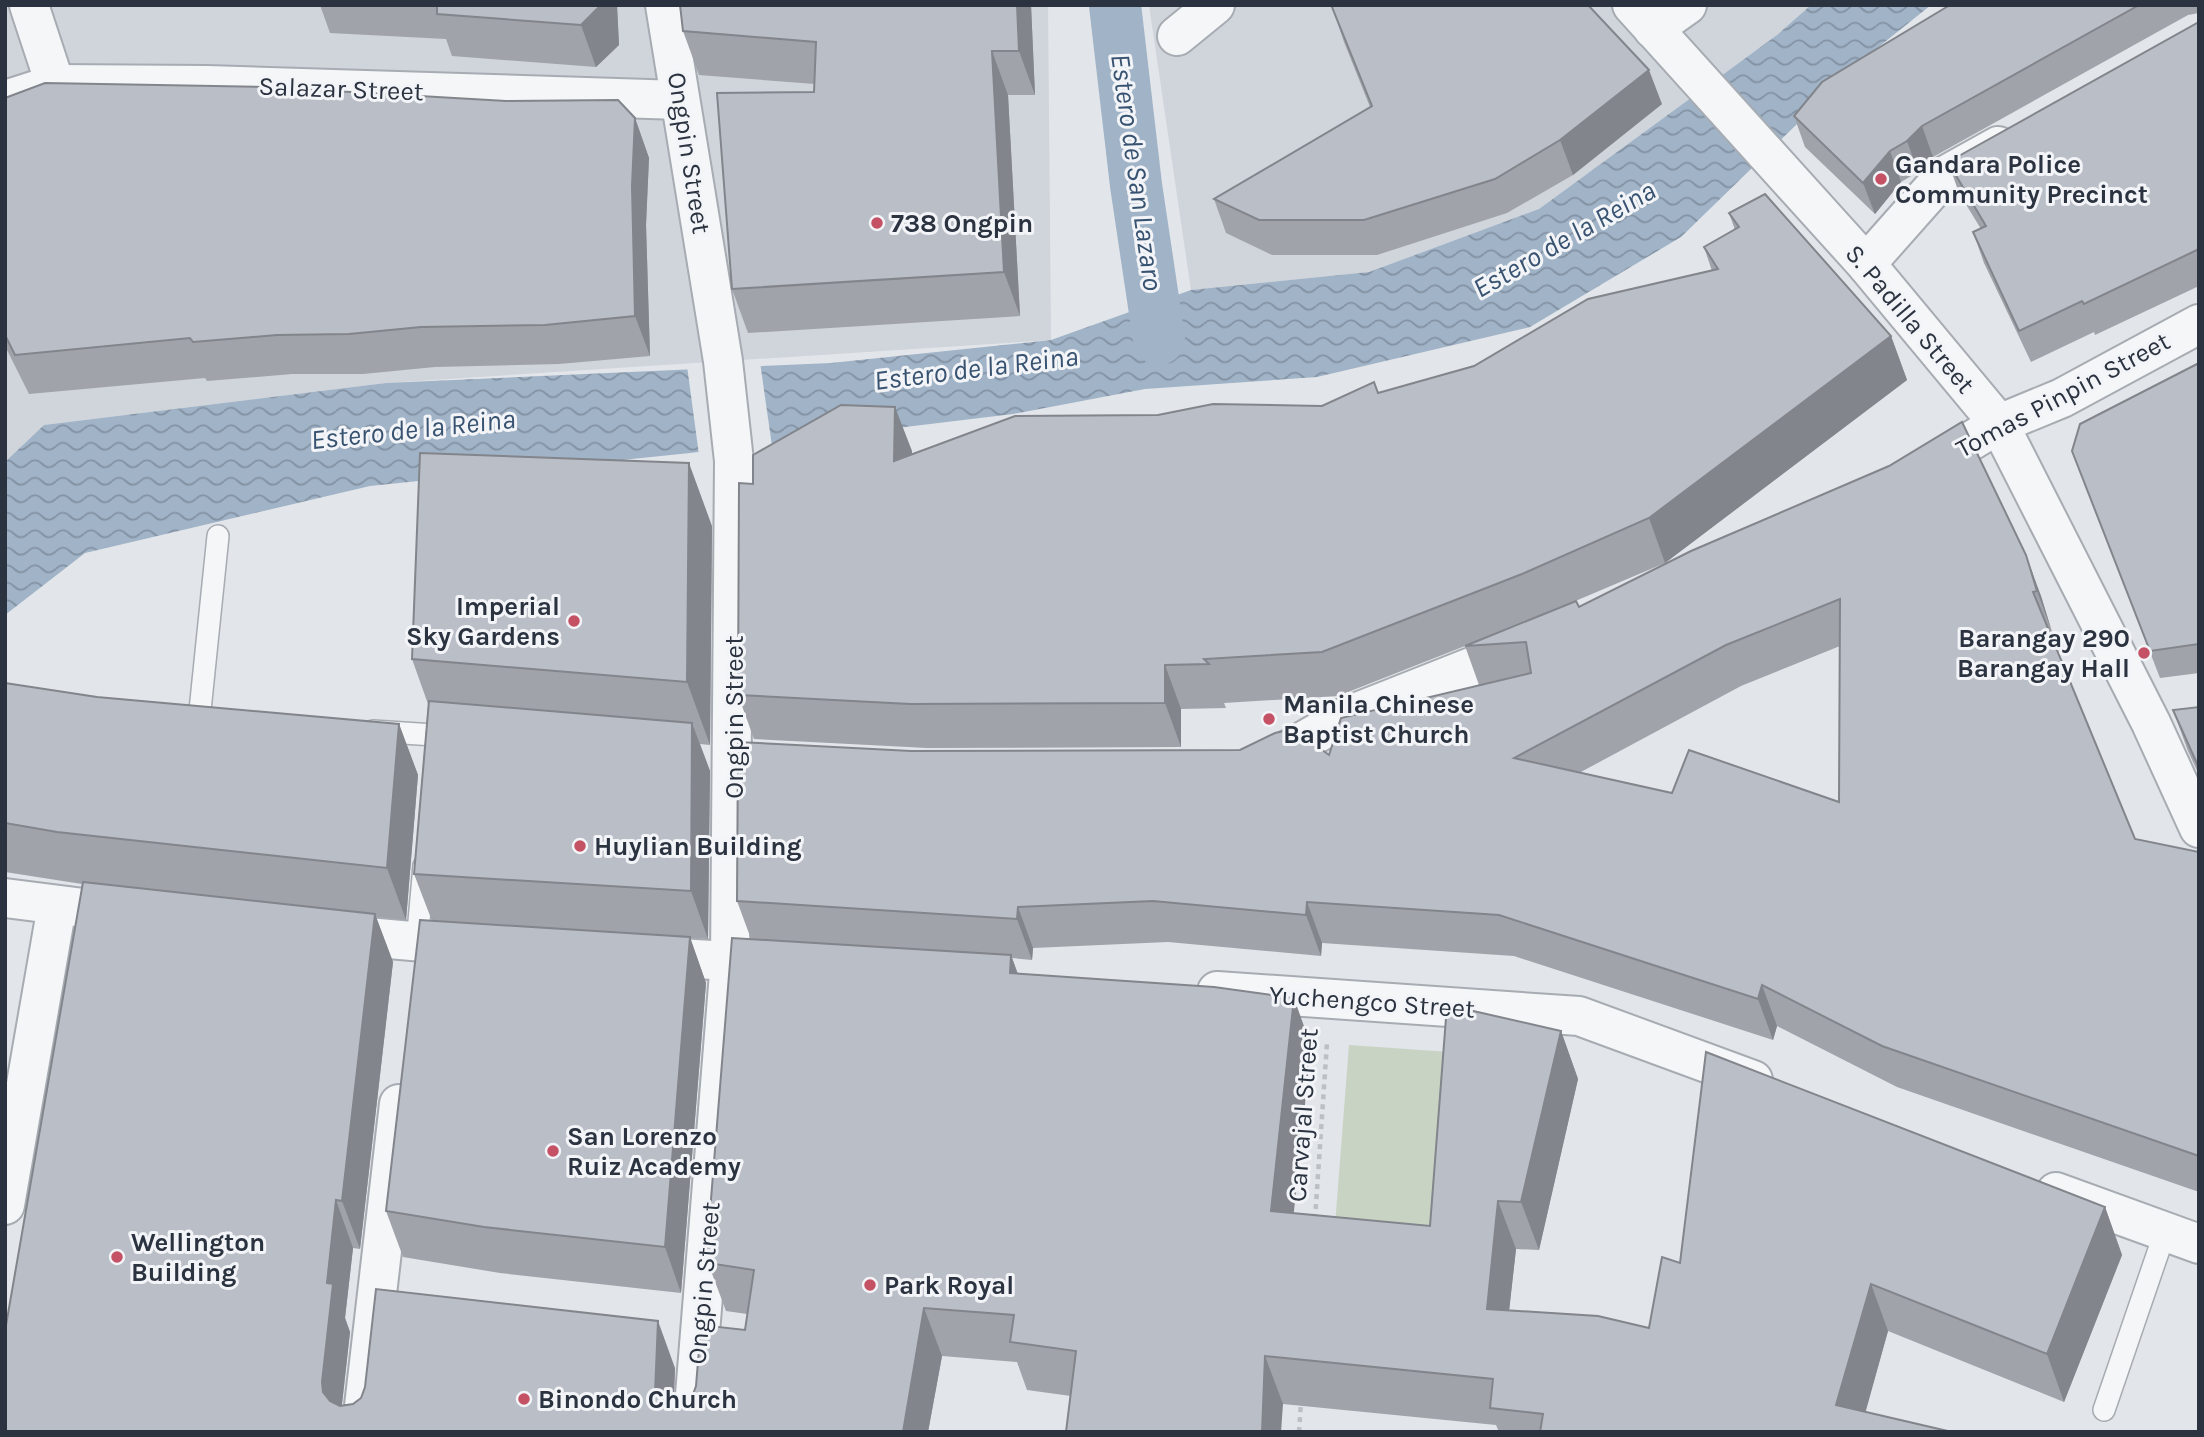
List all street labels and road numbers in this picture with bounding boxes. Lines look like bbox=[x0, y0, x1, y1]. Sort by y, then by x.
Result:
street label: Ongpin Street bbox=[661, 70, 717, 236]
street label: Salazar Street bbox=[258, 71, 424, 107]
street label: S. Padilla Street bbox=[1839, 238, 1981, 400]
street label: Tomas Pinpin Street bbox=[1951, 325, 2175, 464]
street label: Ongpin Street bbox=[719, 635, 750, 799]
street label: Yuchengco Street bbox=[1268, 979, 1476, 1025]
street label: Carvajal Street bbox=[1281, 1027, 1325, 1203]
street label: Ongpin Street bbox=[681, 1200, 727, 1366]

